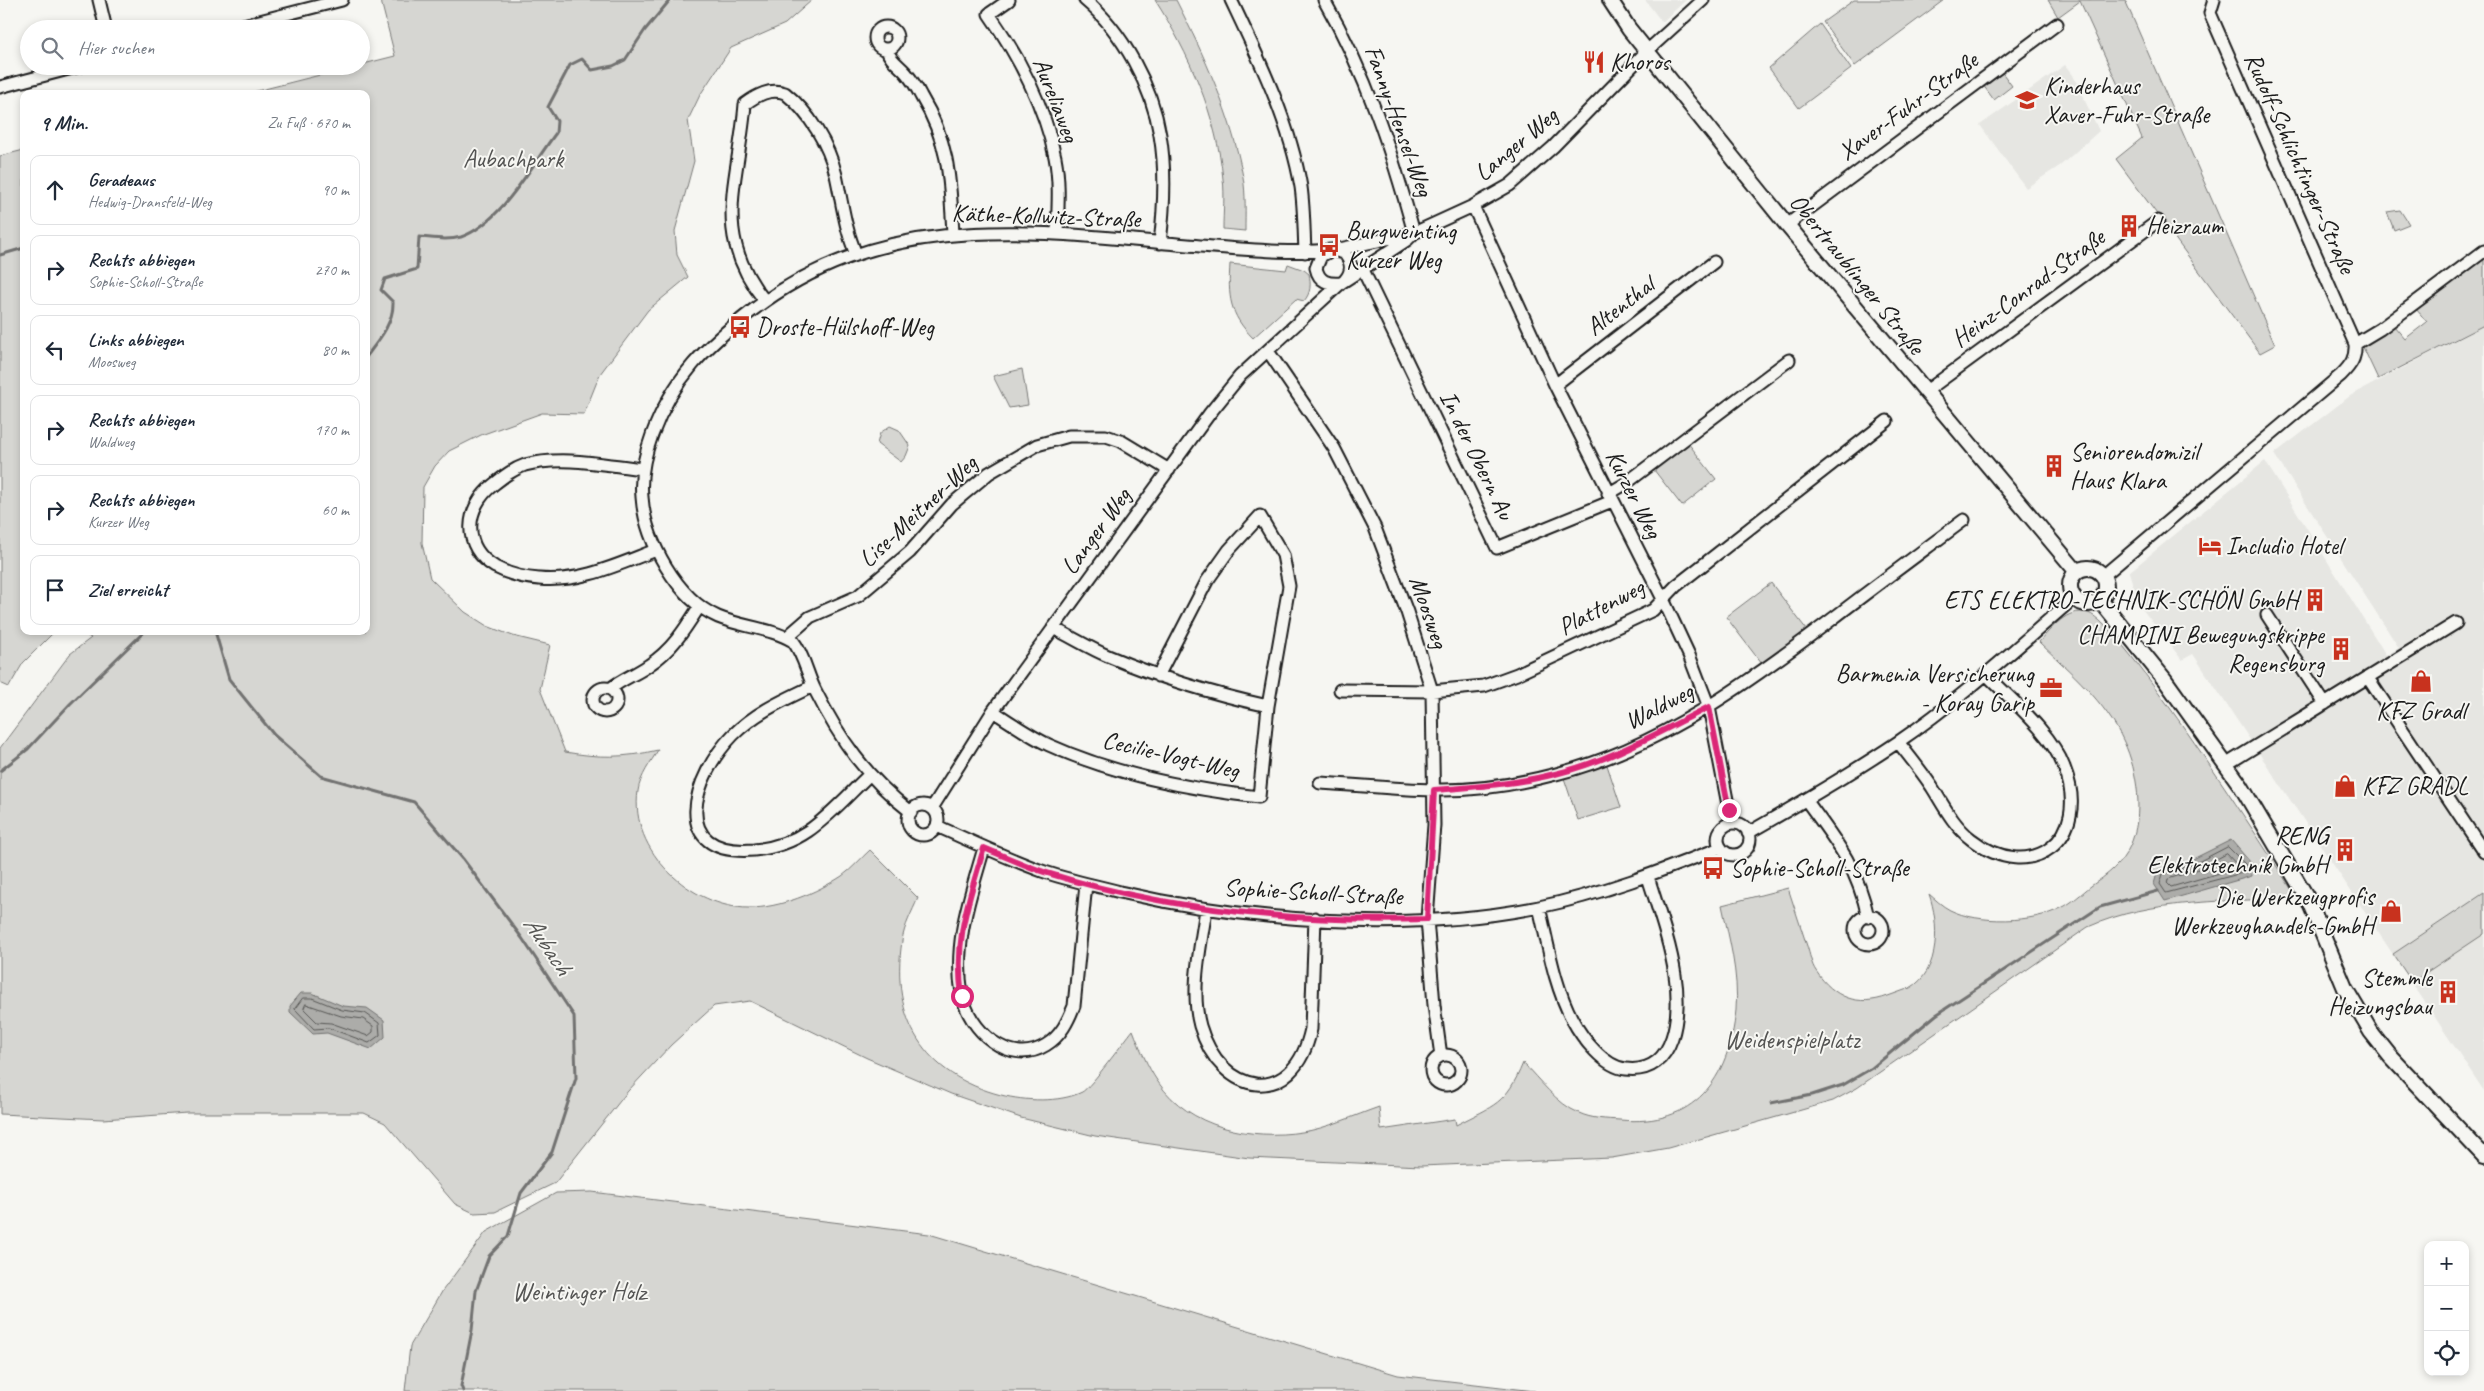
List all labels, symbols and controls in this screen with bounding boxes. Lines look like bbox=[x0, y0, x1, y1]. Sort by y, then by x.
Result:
search box bbox=[20, 20, 370, 75]
icon: search bbox=[38, 34, 66, 62]
text: Hier suchen bbox=[78, 36, 154, 60]
street label: Fanny-Hensel-Weg bbox=[1357, 41, 1442, 202]
street label: Xaver-Fuhr-Straße bbox=[1832, 43, 1986, 167]
place label: Khoros bbox=[1610, 46, 1672, 78]
street label: Rudolf-Schlichtinger-Straße bbox=[2237, 48, 2364, 280]
restaurant icon: Khoros bbox=[1581, 49, 1607, 75]
street label: Aureliaweg bbox=[1025, 53, 1087, 148]
place label: Kinderhaus Xaver-Fuhr-Straße bbox=[2044, 70, 2211, 131]
school or university icon: Kinderhaus Xaver-Fuhr-Straße bbox=[2014, 87, 2040, 113]
street label: Langer Weg bbox=[1467, 99, 1565, 188]
text: 9 Min. bbox=[40, 110, 88, 136]
text: Zu Fuß · 670 m bbox=[267, 113, 350, 133]
park label: Aubachpark bbox=[463, 143, 565, 175]
text: Geradeaus bbox=[88, 168, 155, 192]
icon: ahead bbox=[41, 176, 69, 204]
text: 90 m bbox=[322, 180, 349, 200]
street label: Obertraublinger Straße bbox=[1782, 187, 1933, 363]
text: Hedwig-Dransfeld-Weg bbox=[88, 192, 212, 212]
street label: Käthe-Kollwitz-Straße bbox=[951, 197, 1143, 235]
place label: Heizraum bbox=[2146, 210, 2224, 242]
building icon: Heizraum bbox=[2116, 213, 2142, 239]
place label: Burgweinting Kurzer Weg bbox=[1346, 215, 1457, 276]
street label: Heinz-Conrad-Straße bbox=[1945, 220, 2113, 354]
bus stop icon: Burgweinting Kurzer Weg bbox=[1316, 232, 1342, 258]
text: Rechts abbiegen bbox=[88, 248, 194, 272]
icon: right bbox=[41, 256, 69, 284]
text: 270 m bbox=[315, 260, 349, 280]
street label: Altenthal bbox=[1579, 266, 1664, 343]
text: Sophie-Scholl-Straße bbox=[88, 272, 202, 292]
place label: Droste-Hülshoff-Weg bbox=[756, 311, 935, 343]
bus stop icon: Droste-Hülshoff-Weg bbox=[727, 314, 753, 340]
text: Links abbiegen bbox=[88, 328, 184, 352]
icon: left bbox=[41, 336, 69, 364]
text: 80 m bbox=[322, 340, 349, 360]
text: Moosweg bbox=[88, 352, 135, 372]
street label: In der Obern Au bbox=[1432, 385, 1523, 526]
text: Rechts abbiegen bbox=[88, 408, 194, 432]
icon: right bbox=[41, 416, 69, 444]
text: 170 m bbox=[315, 420, 349, 440]
text: Waldweg bbox=[88, 432, 135, 452]
place label: Seniorendomizil Haus Klara bbox=[2070, 436, 2203, 497]
street label: Kurzer Weg bbox=[1598, 444, 1670, 545]
street label: Lise-Meitner-Weg bbox=[852, 447, 985, 574]
building icon: Seniorendomizil Haus Klara bbox=[2041, 453, 2067, 479]
street label: Langer Weg bbox=[1054, 480, 1139, 581]
text: Rechts abbiegen bbox=[88, 488, 194, 512]
icon: right bbox=[41, 496, 69, 524]
text: 60 m bbox=[322, 500, 349, 520]
text: Kurzer Weg bbox=[88, 512, 149, 532]
place label: Includio Hotel bbox=[2226, 530, 2347, 562]
hotel icon: Includio Hotel bbox=[2197, 533, 2223, 559]
street label: Plattenweg bbox=[1552, 570, 1651, 643]
street label: Moosweg bbox=[1402, 572, 1457, 654]
icon: arrive bbox=[41, 576, 69, 604]
text: Ziel erreicht bbox=[88, 578, 168, 602]
place label: ETS ELEKTRO-TECHNIK-SCHÖN GmbH bbox=[1944, 584, 2302, 616]
building icon: ETS ELEKTRO-TECHNIK-SCHÖN GmbH bbox=[2302, 587, 2328, 613]
place label: CHAMPINI Bewegungskrippe Regensburg bbox=[2077, 619, 2326, 680]
building icon: CHAMPINI Bewegungskrippe Regensburg bbox=[2328, 636, 2354, 662]
place label: Barmenia Versicherung - Koray Garip bbox=[1835, 658, 2036, 719]
shop icon: KFZ Gradl bbox=[2408, 668, 2434, 694]
street label: Waldweg bbox=[1619, 675, 1700, 737]
office icon: Barmenia Versicherung - Koray Garip bbox=[2038, 675, 2064, 701]
place label: KFZ Gradl bbox=[2376, 695, 2471, 727]
street label: Cecilie-Vogt-Weg bbox=[1099, 724, 1244, 787]
place label: KFZ GRADL bbox=[2362, 770, 2469, 802]
shop icon: KFZ GRADL bbox=[2332, 773, 2358, 799]
route end bbox=[1718, 799, 1741, 822]
place label: RENG Elektrotechnik GmbH bbox=[2147, 820, 2332, 881]
building icon: RENG Elektrotechnik GmbH bbox=[2332, 837, 2358, 863]
place label: Sophie-Scholl-Straße bbox=[1730, 852, 1911, 884]
bus stop icon: Sophie-Scholl-Straße bbox=[1700, 855, 1726, 881]
street label: Sophie-Scholl-Straße bbox=[1223, 871, 1405, 913]
place label: Die Werkzeugprofis Werkzeughandels-GmbH bbox=[2172, 881, 2378, 942]
shop icon: Die Werkzeugprofis Werkzeughandels-GmbH bbox=[2378, 898, 2404, 924]
water label: Aubach bbox=[516, 909, 581, 983]
place label: Stemmle Heizungsbau bbox=[2328, 962, 2434, 1023]
building icon: Stemmle Heizungsbau bbox=[2435, 979, 2461, 1005]
route start bbox=[951, 985, 974, 1008]
park label: Weidenspielplatz bbox=[1724, 1024, 1862, 1056]
map controls bbox=[2424, 1241, 2469, 1376]
button: + bbox=[2424, 1241, 2469, 1286]
park label: Weintinger Holz bbox=[512, 1276, 649, 1308]
button: − bbox=[2424, 1286, 2469, 1331]
button: locate bbox=[2424, 1331, 2469, 1376]

